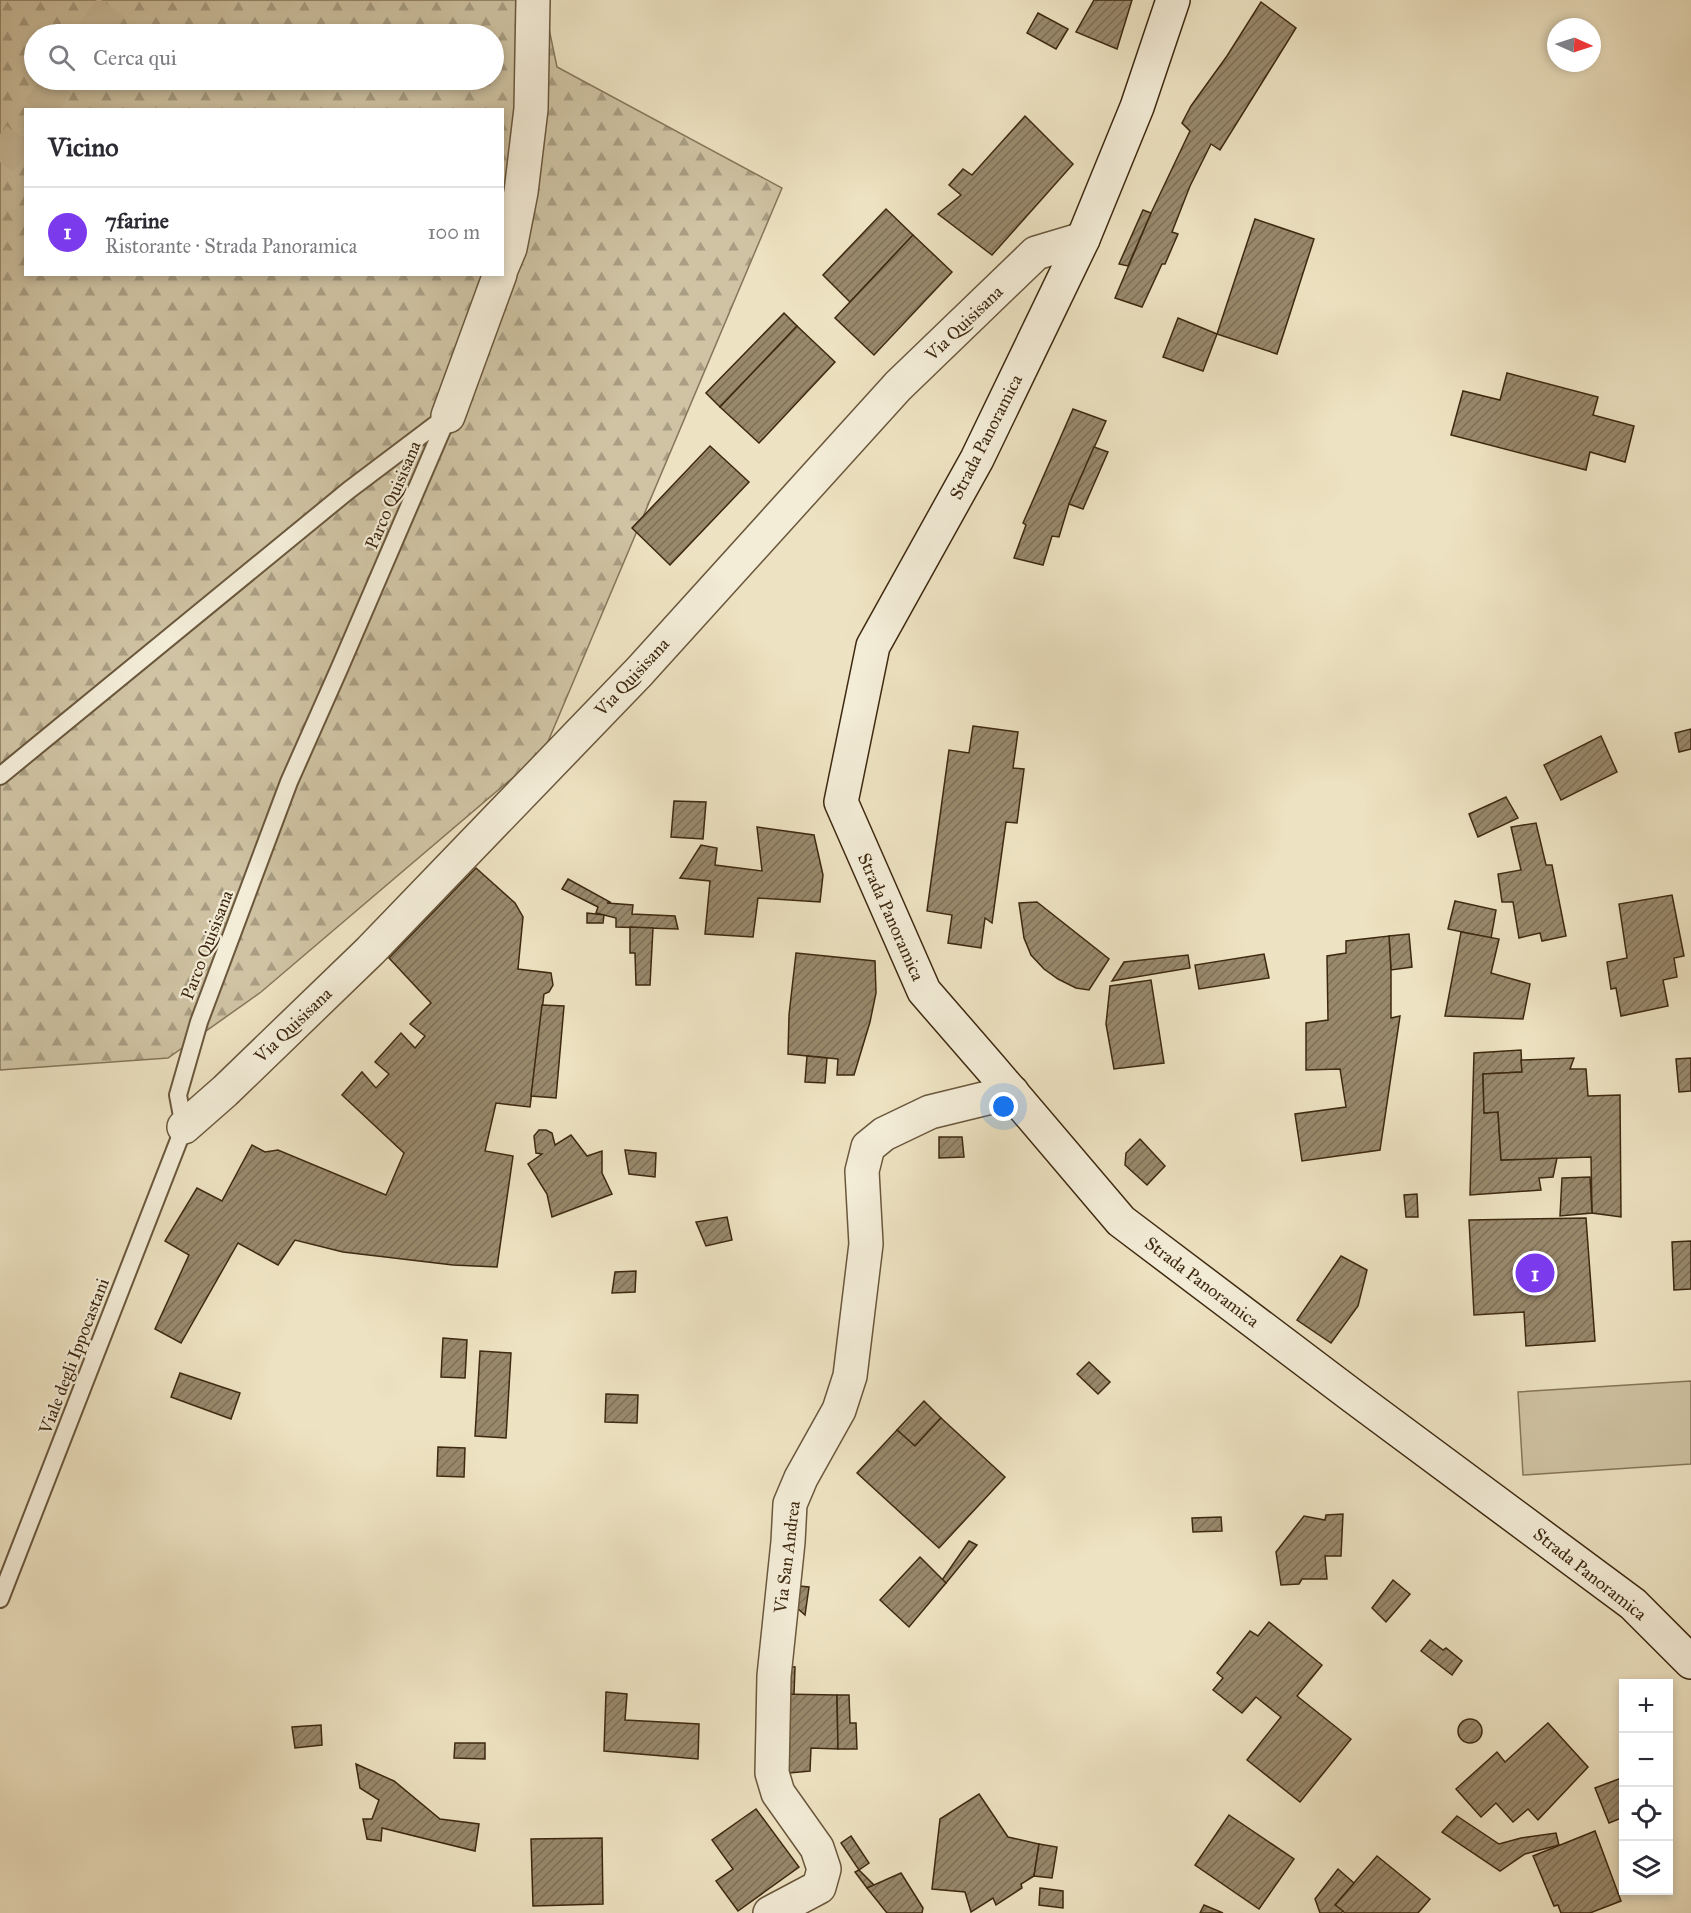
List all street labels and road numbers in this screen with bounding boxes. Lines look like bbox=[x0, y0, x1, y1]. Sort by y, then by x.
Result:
street label: Via Quisisana bbox=[920, 280, 1008, 366]
street label: Strada Panoramica bbox=[945, 370, 1027, 503]
street label: Parco Quisisana bbox=[360, 437, 426, 552]
street label: Via Quisisana bbox=[589, 633, 674, 722]
street label: Strada Panoramica bbox=[853, 850, 929, 985]
street label: Parco Quisisana bbox=[176, 887, 238, 1003]
street label: Via Quisisana bbox=[249, 982, 337, 1068]
street label: Strada Panoramica bbox=[1140, 1232, 1264, 1332]
street label: Viale degli Ippocastani bbox=[34, 1275, 115, 1438]
street label: Via San Andrea bbox=[769, 1499, 805, 1615]
street label: Strada Panoramica bbox=[1529, 1523, 1651, 1625]

